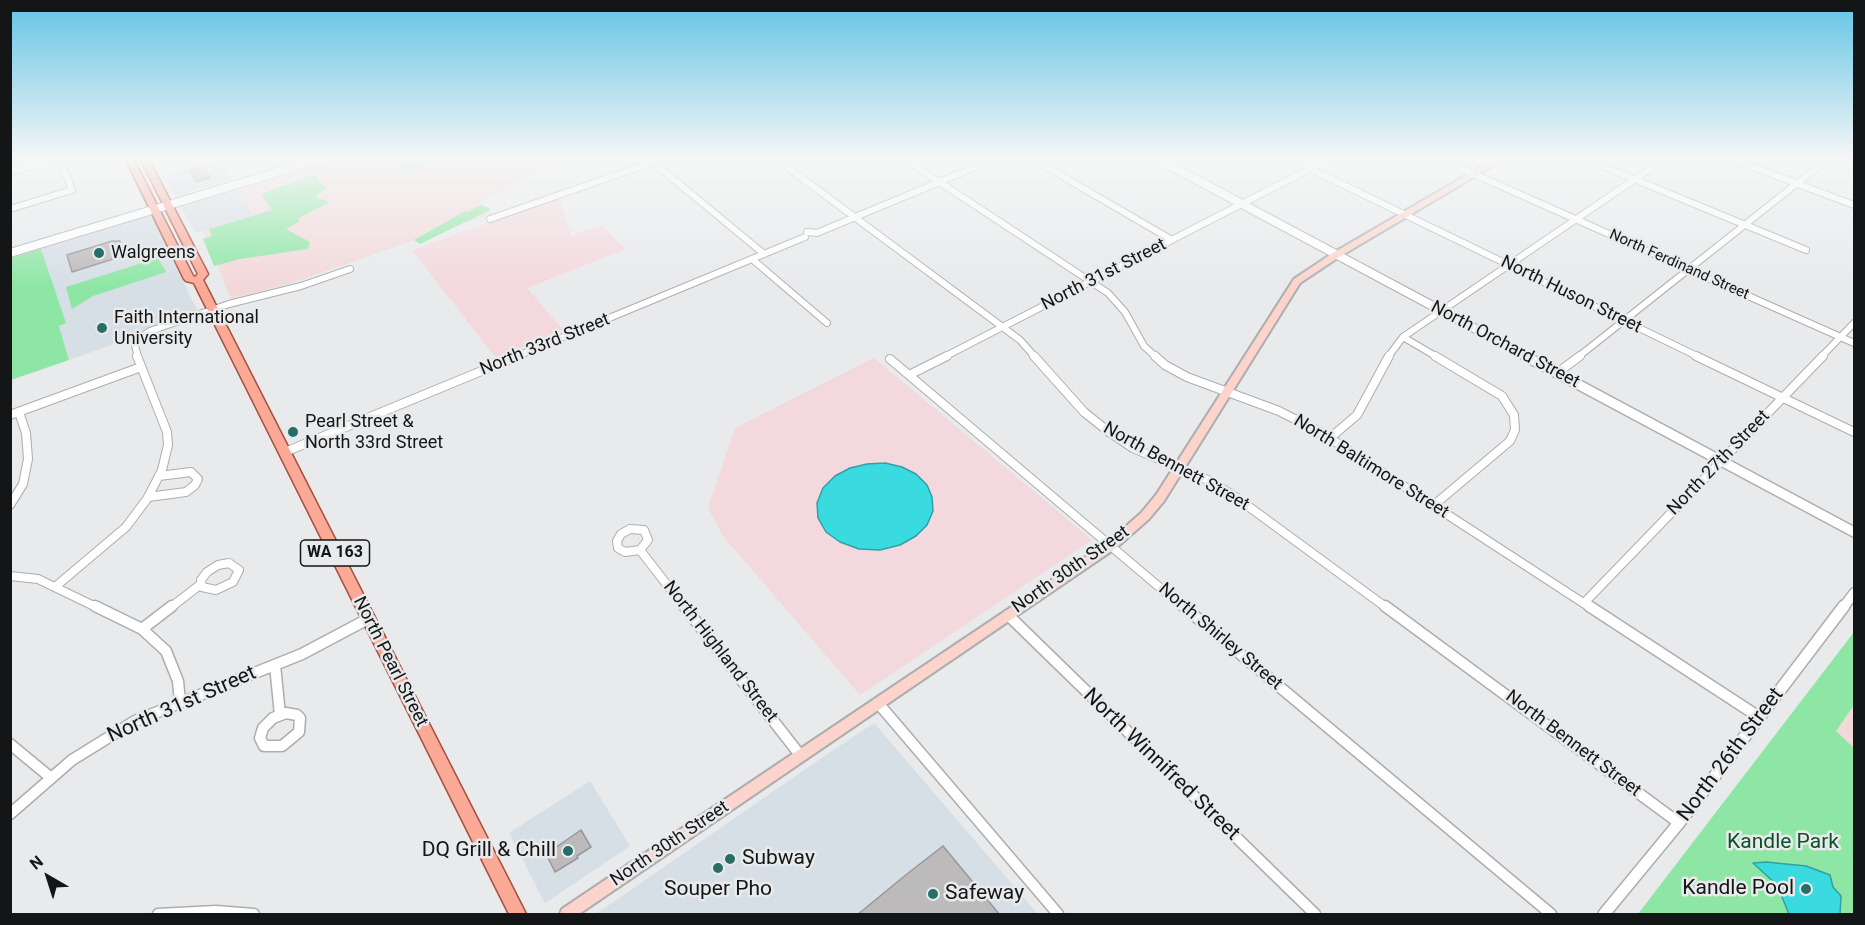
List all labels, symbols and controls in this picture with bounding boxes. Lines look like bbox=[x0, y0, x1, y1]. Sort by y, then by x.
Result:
street label: North Ferdinand Street bbox=[1606, 226, 1752, 304]
street label: North 31st Street bbox=[1038, 234, 1170, 316]
place label: Walgreens bbox=[111, 242, 195, 264]
marker: Walgreens bbox=[92, 246, 106, 260]
street label: North Huson Street bbox=[1497, 252, 1645, 338]
street label: North Orchard Street bbox=[1427, 297, 1583, 393]
place label: Faith International University bbox=[114, 307, 259, 350]
street label: North 33rd Street bbox=[477, 309, 613, 381]
marker: Faith International University bbox=[95, 321, 109, 335]
street label: North 27th Street bbox=[1663, 406, 1775, 520]
street label: North Baltimore Street bbox=[1289, 410, 1453, 524]
place label: Pearl Street & North 33rd Street bbox=[305, 411, 443, 454]
street label: North Bennett Street bbox=[1099, 418, 1253, 516]
marker: Pearl Street & North 33rd Street bbox=[286, 425, 300, 439]
street label: North 30th Street bbox=[1008, 522, 1134, 618]
road number: WA 163 bbox=[300, 540, 370, 566]
street label: North Highland Street bbox=[658, 577, 782, 727]
street label: North Shirley Street bbox=[1154, 579, 1286, 695]
street label: North Pearl Street bbox=[348, 593, 432, 731]
street label: North 31st Street bbox=[104, 661, 260, 749]
street label: North 26th Street bbox=[1673, 683, 1789, 827]
street label: North Winnifred Street bbox=[1077, 684, 1245, 846]
street label: North Bennett Street bbox=[1501, 686, 1645, 802]
street label: North 30th Street bbox=[607, 796, 733, 892]
park label: Kandle Park bbox=[1727, 830, 1839, 856]
place label: DQ Grill & Chill bbox=[422, 838, 556, 864]
marker: DQ Grill & Chill bbox=[561, 844, 575, 858]
place label: Subway bbox=[742, 846, 815, 872]
north arrow bbox=[18, 847, 78, 907]
text: N bbox=[26, 852, 47, 874]
marker: Subway bbox=[723, 852, 737, 866]
marker: Souper Pho bbox=[711, 861, 725, 875]
place label: Kandle Pool bbox=[1682, 876, 1794, 902]
place label: Souper Pho bbox=[664, 877, 772, 903]
place label: Safeway bbox=[945, 881, 1024, 907]
marker: Kandle Pool bbox=[1799, 882, 1813, 896]
marker: Safeway bbox=[926, 887, 940, 901]

